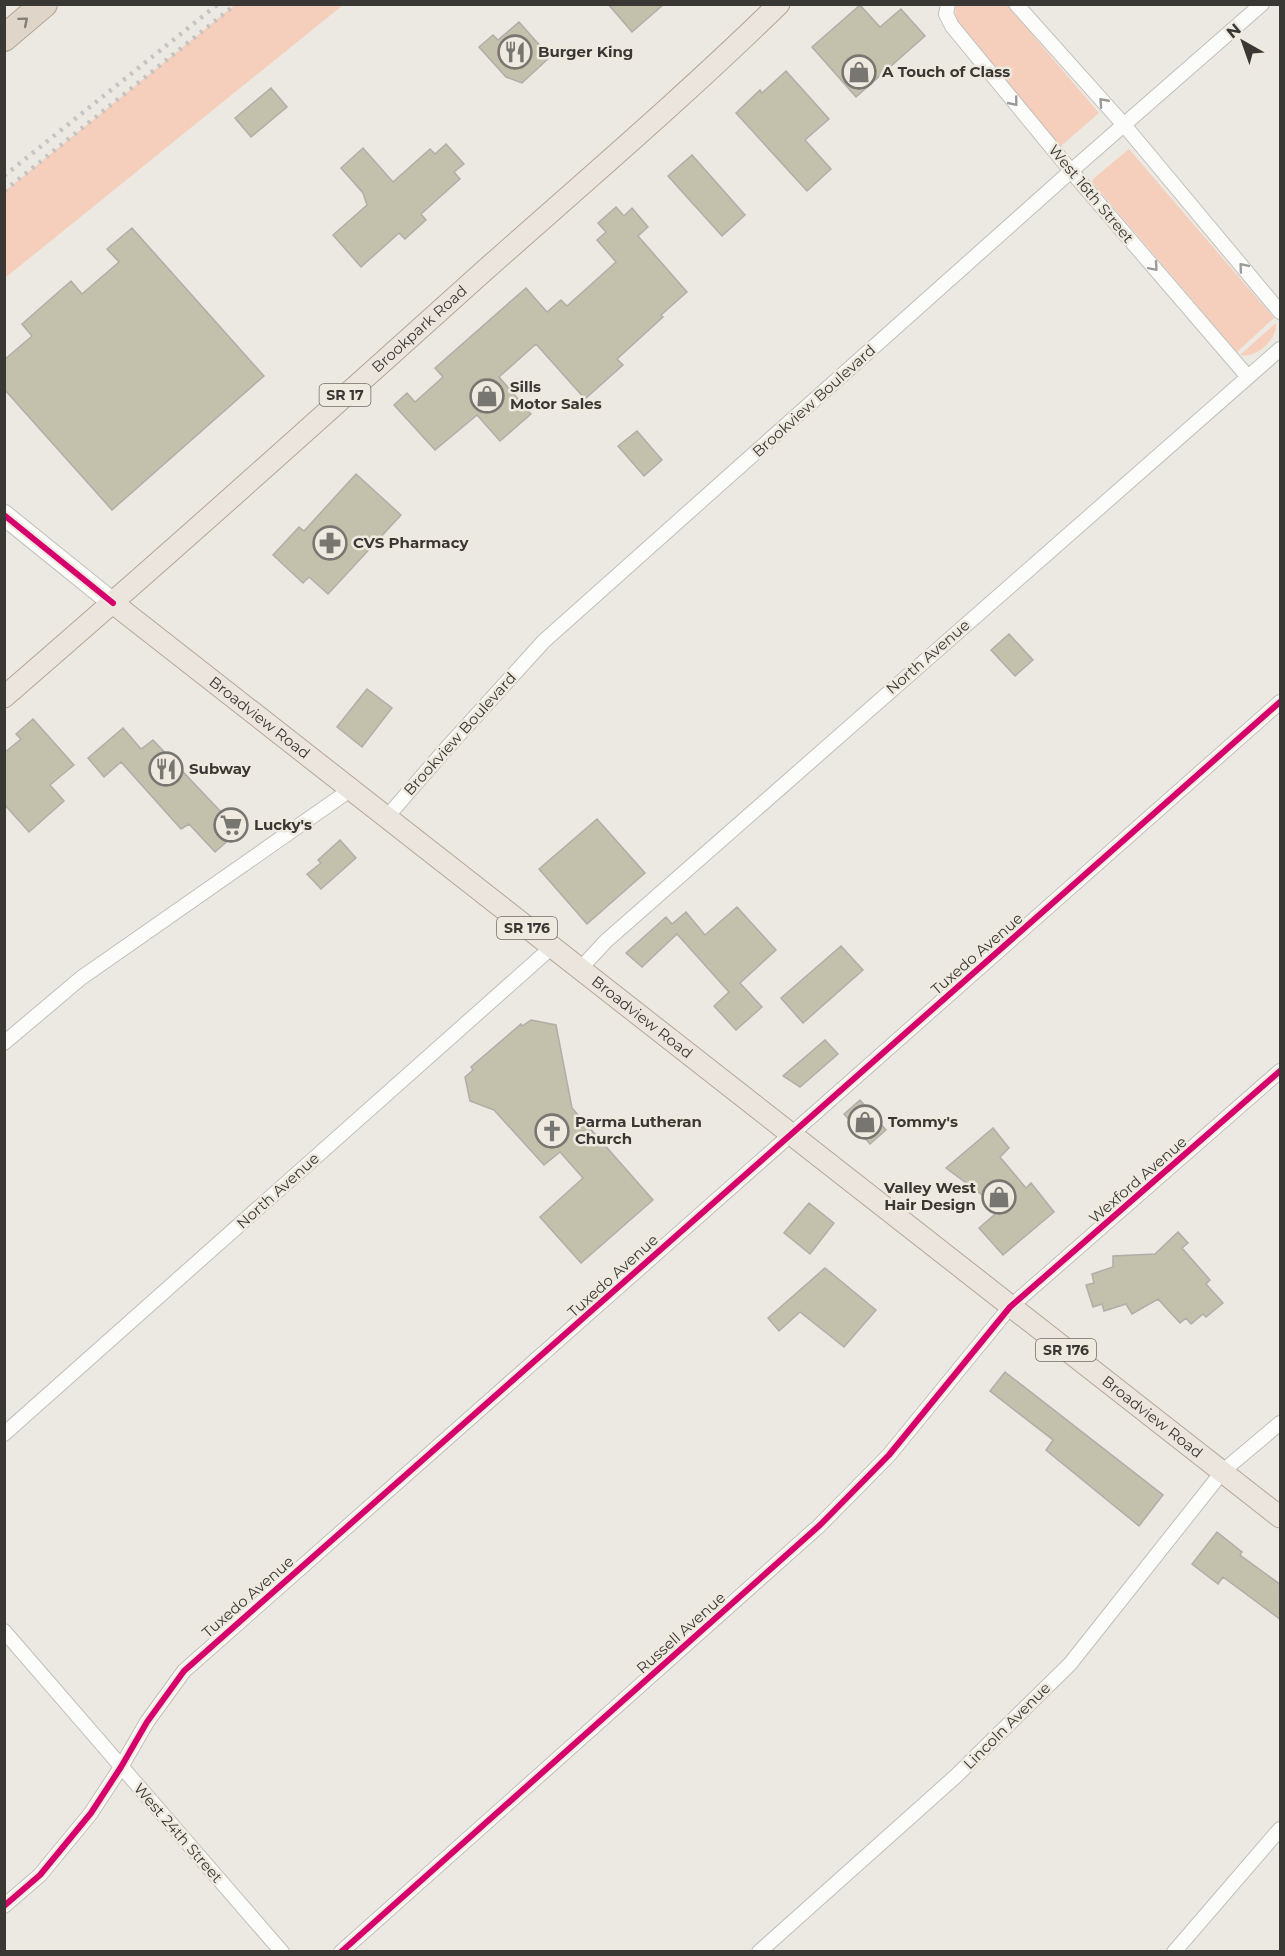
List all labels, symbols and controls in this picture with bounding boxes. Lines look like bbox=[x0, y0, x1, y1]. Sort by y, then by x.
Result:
north arrow bbox=[1213, 12, 1273, 72]
one-way arrow bbox=[17, 17, 28, 28]
text: N bbox=[1223, 19, 1245, 42]
restaurant icon: Burger King bbox=[497, 34, 533, 70]
place label: Burger King bbox=[538, 42, 633, 61]
shop icon: A Touch of Class bbox=[841, 54, 877, 90]
place label: A Touch of Class bbox=[881, 62, 1010, 81]
one-way arrow bbox=[1007, 95, 1018, 106]
one-way arrow bbox=[1099, 98, 1110, 109]
street label: West 16th Street bbox=[1045, 141, 1138, 247]
one-way arrow bbox=[1146, 260, 1157, 271]
one-way arrow bbox=[1239, 263, 1250, 274]
street label: Brookpark Road bbox=[367, 281, 471, 376]
street label: Brookview Boulevard bbox=[748, 340, 879, 461]
place label: Sills Motor Sales bbox=[510, 377, 602, 413]
shop icon: Sills Motor Sales bbox=[469, 378, 505, 414]
road number: SR 17 bbox=[320, 384, 370, 406]
pharmacy icon: CVS Pharmacy bbox=[312, 525, 348, 561]
place label: CVS Pharmacy bbox=[353, 533, 470, 552]
street label: North Avenue bbox=[882, 615, 973, 698]
street label: Brookview Boulevard bbox=[399, 668, 520, 799]
street label: Broadview Road bbox=[205, 672, 314, 763]
restaurant icon: Subway bbox=[148, 751, 184, 787]
place label: Subway bbox=[189, 759, 252, 778]
supermarket icon: Lucky's bbox=[213, 807, 249, 843]
place label: Lucky's bbox=[254, 815, 312, 834]
street label: Tuxedo Avenue bbox=[927, 909, 1026, 999]
road number: SR 176 bbox=[497, 917, 557, 939]
street label: Broadview Road bbox=[588, 972, 697, 1062]
shop icon: Tommy's bbox=[847, 1104, 883, 1140]
place label: Parma Lutheran Church bbox=[575, 1112, 702, 1148]
place label: Tommy's bbox=[888, 1112, 958, 1131]
church icon: Parma Lutheran Church bbox=[534, 1113, 570, 1149]
street label: Wexford Avenue bbox=[1085, 1132, 1191, 1227]
street label: North Avenue bbox=[232, 1149, 323, 1233]
place label: Valley West Hair Design bbox=[883, 1178, 976, 1214]
shop icon: Valley West Hair Design bbox=[981, 1179, 1017, 1215]
street label: Tuxedo Avenue bbox=[563, 1230, 662, 1321]
road number: SR 176 bbox=[1036, 1339, 1096, 1361]
street label: Broadview Road bbox=[1098, 1371, 1207, 1462]
street label: Tuxedo Avenue bbox=[198, 1552, 297, 1642]
street label: Russell Avenue bbox=[632, 1588, 729, 1678]
street label: Lincoln Avenue bbox=[959, 1678, 1054, 1773]
street label: West 24th Street bbox=[130, 1779, 227, 1886]

